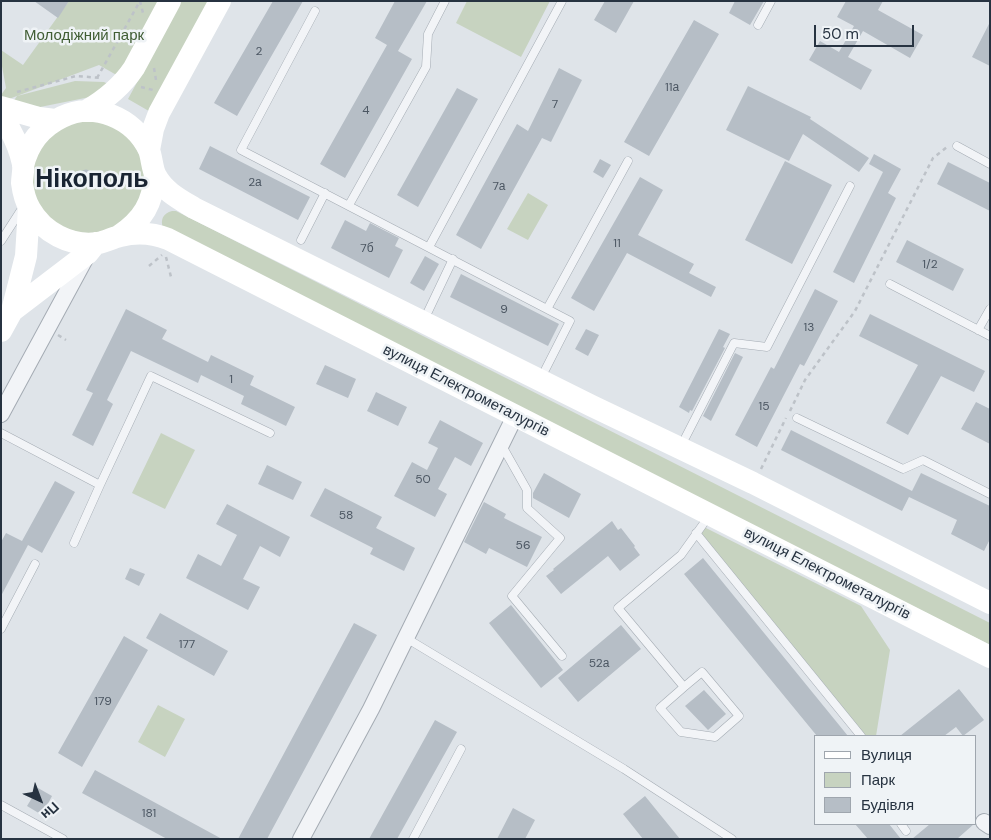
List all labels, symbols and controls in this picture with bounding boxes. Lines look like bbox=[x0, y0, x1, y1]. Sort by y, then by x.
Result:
scale bar bbox=[816, 15, 916, 47]
text: 50 m bbox=[822, 24, 859, 44]
park label: Молодіжний парк bbox=[24, 27, 144, 45]
house number: 2 bbox=[256, 45, 262, 59]
house number: 11а bbox=[665, 81, 679, 95]
house number: 7 bbox=[552, 98, 558, 112]
house number: 4 bbox=[362, 104, 370, 118]
district label: Нікополь bbox=[35, 165, 149, 195]
house number: 2а bbox=[248, 176, 262, 190]
house number: 7а bbox=[492, 180, 506, 194]
house number: 11 bbox=[613, 237, 621, 251]
house number: 7б bbox=[360, 242, 374, 256]
house number: 1/2 bbox=[922, 258, 938, 272]
house number: 9 bbox=[500, 303, 508, 317]
house number: 13 bbox=[804, 321, 814, 335]
street label: вулиця Електрометалургів bbox=[380, 341, 552, 441]
house number: 1 bbox=[229, 373, 233, 387]
house number: 15 bbox=[758, 400, 770, 414]
house number: 50 bbox=[415, 473, 431, 487]
house number: 58 bbox=[339, 509, 353, 523]
street label: вулиця Електрометалургів bbox=[741, 524, 913, 624]
house number: 56 bbox=[516, 539, 530, 553]
house number: 177 bbox=[179, 638, 195, 652]
house number: 52а bbox=[589, 657, 609, 671]
house number: 179 bbox=[94, 695, 112, 709]
legend bbox=[814, 735, 976, 825]
text: Вулиця bbox=[861, 745, 912, 765]
text: Парк bbox=[861, 770, 895, 790]
north arrow bbox=[15, 775, 65, 825]
text: Будівля bbox=[861, 795, 914, 815]
text: Пн bbox=[37, 798, 63, 824]
house number: 181 bbox=[142, 807, 156, 821]

